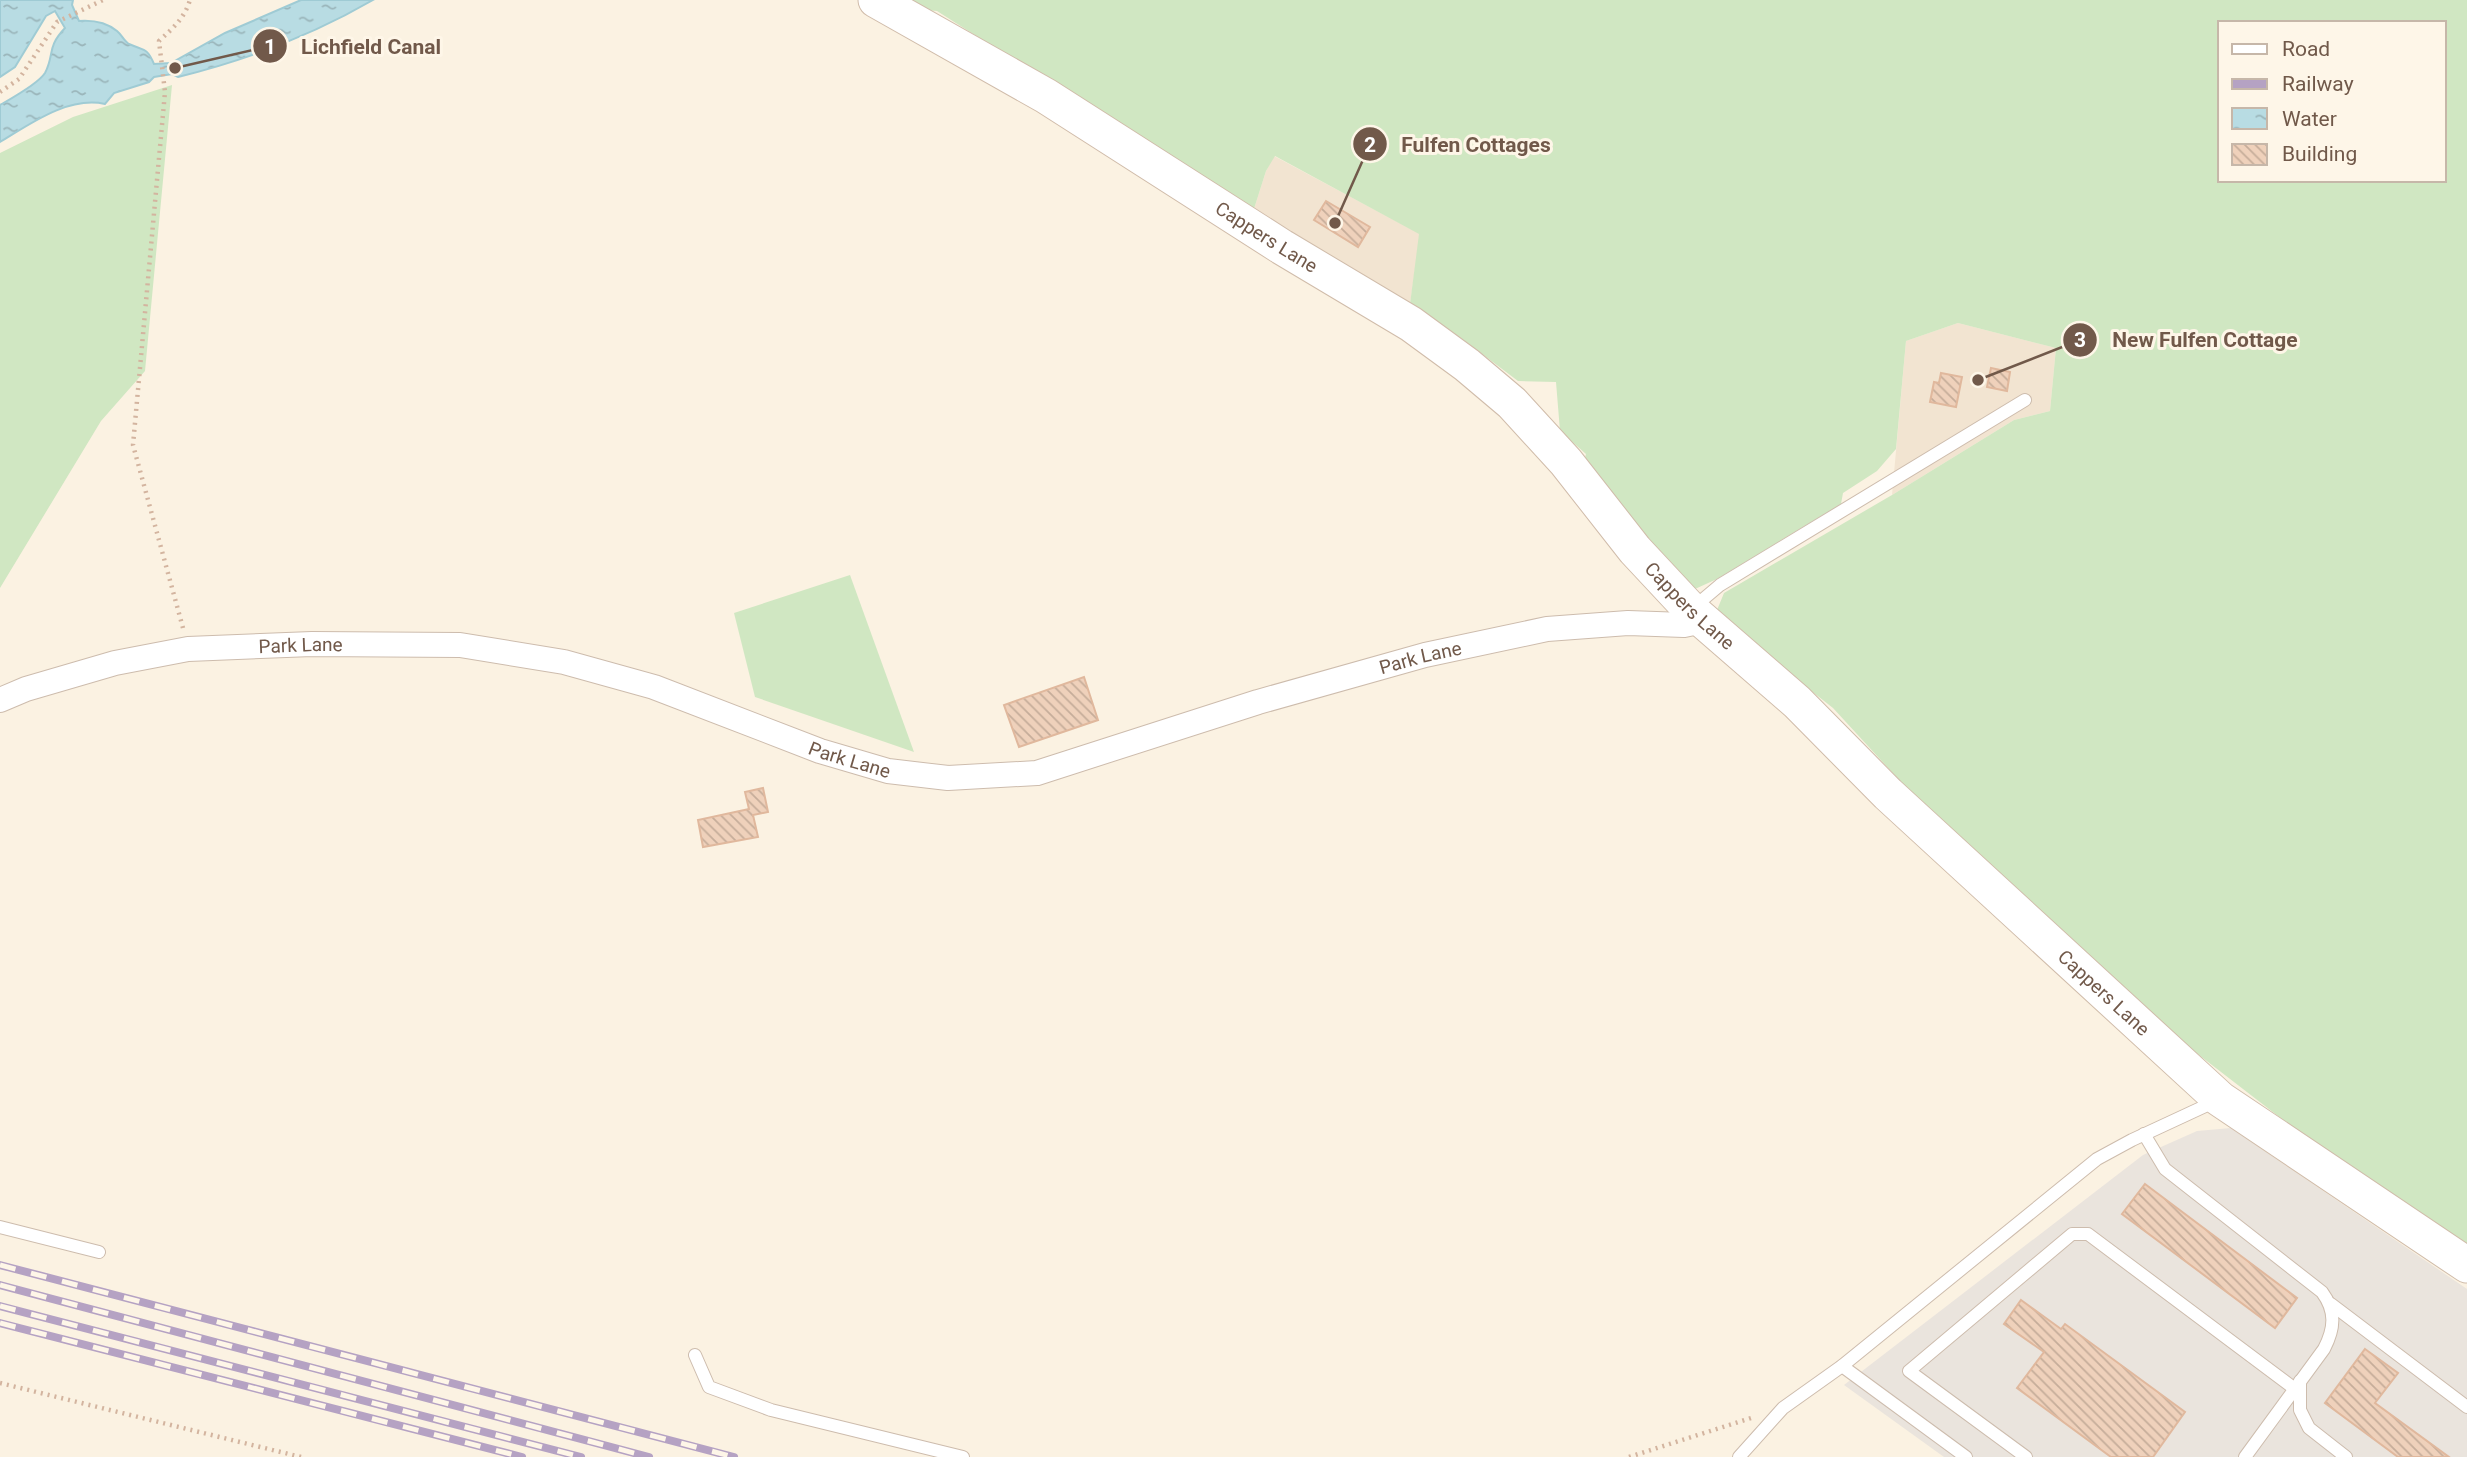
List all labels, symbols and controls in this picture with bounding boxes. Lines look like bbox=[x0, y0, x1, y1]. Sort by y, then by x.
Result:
legend bbox=[2218, 21, 2446, 182]
callout: Lichfield Canal bbox=[252, 25, 455, 67]
text: 1 bbox=[264, 35, 276, 59]
text: Lichfield Canal bbox=[301, 35, 441, 59]
text: Road bbox=[2282, 37, 2330, 61]
text: Railway bbox=[2282, 72, 2354, 96]
text: Water bbox=[2282, 107, 2337, 131]
callout: Fulfen Cottages bbox=[1352, 123, 1565, 165]
text: 2 bbox=[1364, 133, 1376, 157]
text: Fulfen Cottages bbox=[1401, 133, 1551, 157]
text: Building bbox=[2282, 142, 2357, 166]
street label: Cappers Lane bbox=[1211, 196, 1322, 277]
callout: New Fulfen Cottage bbox=[2063, 319, 2311, 361]
text: 3 bbox=[2074, 328, 2086, 352]
text: New Fulfen Cottage bbox=[2112, 328, 2298, 352]
street label: Cappers Lane bbox=[1640, 557, 1740, 654]
street label: Park Lane bbox=[258, 632, 343, 658]
street label: Park Lane bbox=[1376, 636, 1464, 679]
street label: Park Lane bbox=[805, 736, 893, 783]
street label: Cappers Lane bbox=[2053, 945, 2155, 1040]

